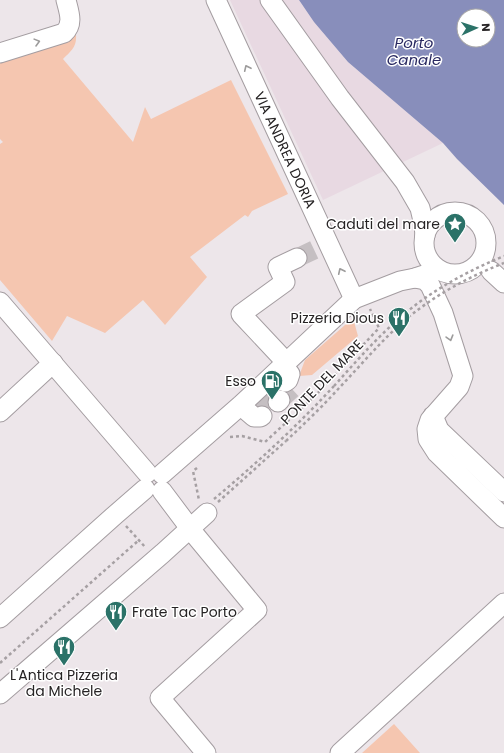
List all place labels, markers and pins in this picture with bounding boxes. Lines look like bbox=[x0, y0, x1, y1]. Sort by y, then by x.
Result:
place icon: Caduti del mare bbox=[442, 211, 468, 244]
place label: Caduti del mare bbox=[326, 214, 440, 234]
restaurant icon: Pizzeria Dious bbox=[386, 305, 412, 338]
place label: Pizzeria Dious bbox=[291, 308, 384, 328]
fuel station icon: Esso bbox=[259, 368, 285, 401]
place label: Esso bbox=[225, 371, 256, 391]
restaurant icon: Frate Tac Porto bbox=[103, 599, 129, 632]
place label: Frate Tac Porto bbox=[132, 602, 237, 622]
restaurant icon: L'Antica Pizzeria da Michele bbox=[51, 634, 77, 667]
place label: L'Antica Pizzeria da Michele bbox=[10, 665, 118, 701]

